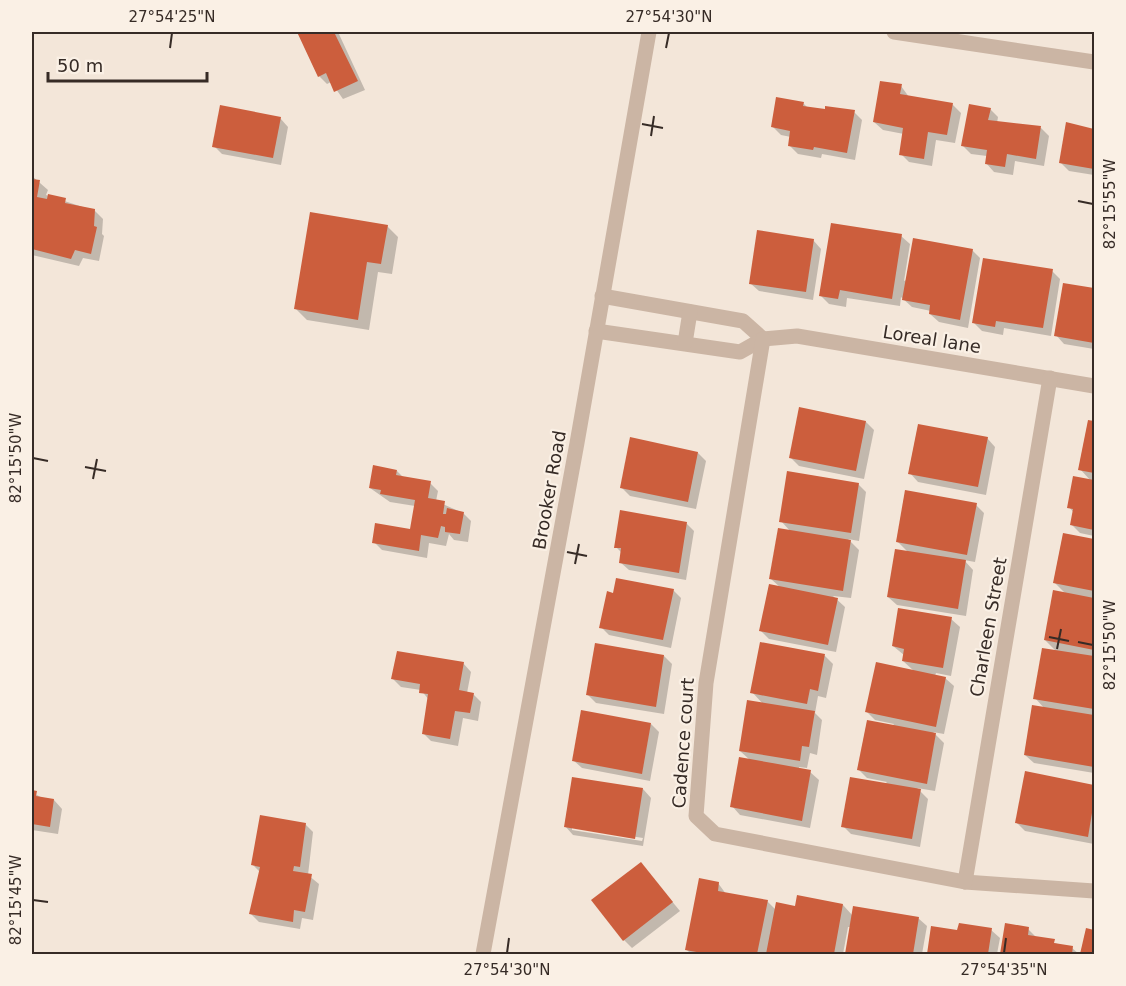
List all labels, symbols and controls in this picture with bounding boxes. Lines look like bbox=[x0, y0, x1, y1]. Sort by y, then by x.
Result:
text: 27°54'25"N bbox=[128, 8, 216, 26]
text: 27°54'30"N bbox=[625, 8, 713, 26]
scale bar bbox=[48, 45, 207, 83]
text: 50 m bbox=[57, 55, 103, 76]
text: 82°15'55"W bbox=[1101, 159, 1119, 249]
street label: Loreal lane bbox=[881, 321, 983, 357]
text: 82°15'50"W bbox=[7, 413, 25, 503]
street label: Brooker Road bbox=[528, 429, 570, 551]
street label: Charleen Street bbox=[965, 556, 1011, 698]
text: 82°15'50"W bbox=[1101, 600, 1119, 690]
street label: Cadence court bbox=[668, 677, 698, 809]
text: 82°15'45"W bbox=[7, 855, 25, 945]
text: 27°54'30"N bbox=[463, 961, 551, 979]
text: 27°54'35"N bbox=[960, 961, 1048, 979]

